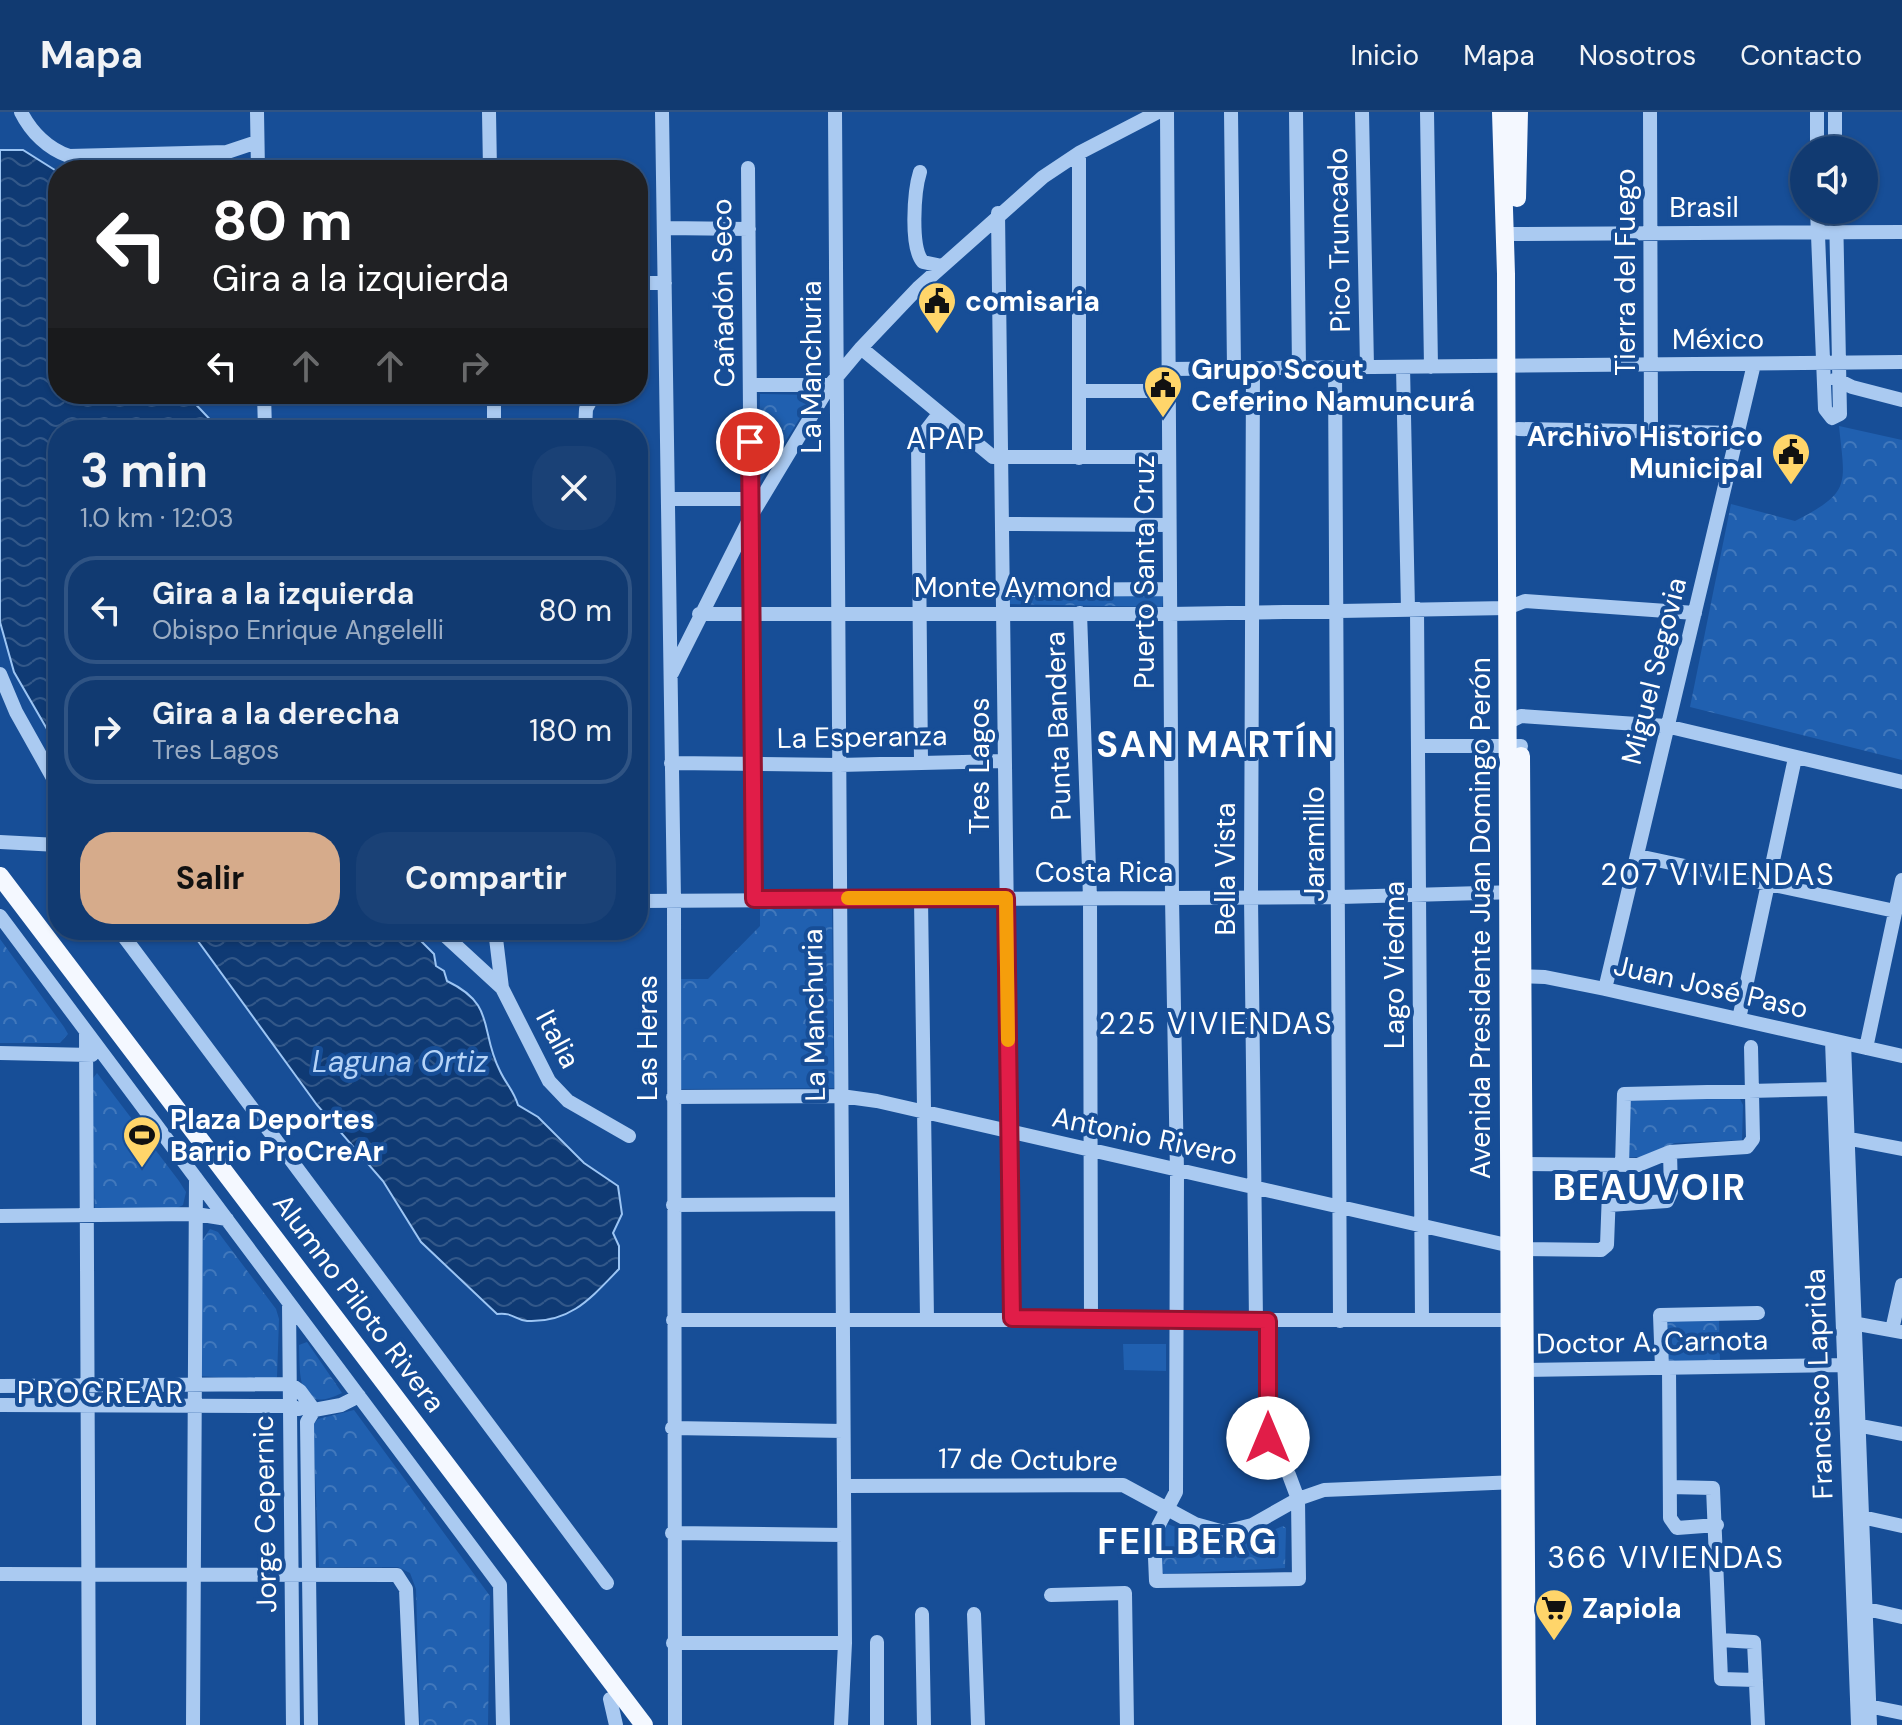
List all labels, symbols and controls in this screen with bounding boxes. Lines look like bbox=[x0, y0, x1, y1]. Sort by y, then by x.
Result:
text: Mapa bbox=[40, 30, 143, 80]
text: Inicio bbox=[1350, 37, 1419, 74]
text: Mapa bbox=[1463, 37, 1535, 74]
text: Nosotros bbox=[1579, 37, 1696, 74]
text: Contacto bbox=[1740, 37, 1862, 74]
map controls bbox=[1790, 136, 1878, 224]
button: sound bbox=[1790, 136, 1878, 224]
street label: Pico Truncado bbox=[1319, 147, 1359, 333]
street label: Tierra del Fuego bbox=[1607, 168, 1644, 376]
text: 80 m bbox=[212, 184, 353, 257]
street label: Brasil bbox=[1669, 189, 1739, 226]
icon: left bbox=[80, 192, 184, 296]
street label: Cañadón Seco bbox=[703, 198, 743, 388]
text: Gira a la izquierda bbox=[212, 255, 509, 302]
public building icon: comisaria bbox=[916, 280, 958, 335]
street label: La Manchuria bbox=[793, 281, 830, 453]
place label: comisaria bbox=[965, 283, 1100, 320]
street label: México bbox=[1672, 321, 1764, 358]
icon: left bbox=[200, 344, 244, 388]
icon: ahead bbox=[284, 344, 328, 388]
icon: ahead bbox=[368, 344, 412, 388]
icon: right bbox=[452, 344, 496, 388]
place label: Grupo Scout Ceferino Namuncurá bbox=[1191, 351, 1475, 420]
public building icon: Grupo Scout Ceferino Namuncurá bbox=[1142, 364, 1184, 419]
pin bbox=[716, 408, 784, 476]
place label: Archivo Historico Municipal bbox=[1527, 418, 1763, 487]
district label: APAP bbox=[906, 419, 986, 458]
icon: arrive bbox=[728, 420, 772, 464]
public building icon: Archivo Historico Municipal bbox=[1770, 431, 1812, 486]
text: 3 min bbox=[80, 439, 208, 502]
button: close bbox=[532, 446, 616, 530]
street label: Puerto Santa Cruz bbox=[1126, 455, 1163, 689]
text: 1.0 km · 12:03 bbox=[80, 501, 234, 535]
street label: Monte Aymond bbox=[914, 569, 1112, 606]
text: Gira a la izquierda bbox=[152, 574, 414, 613]
street label: Miguel Segovia bbox=[1613, 574, 1695, 768]
icon: left bbox=[84, 588, 128, 632]
text: 80 m bbox=[539, 591, 612, 630]
text: Obispo Enrique Angelelli bbox=[152, 613, 444, 647]
street label: Punta Bandera bbox=[1036, 631, 1080, 821]
street label: Avenida Presidente Juan Domingo Perón bbox=[1462, 657, 1499, 1179]
text: Gira a la derecha bbox=[152, 694, 400, 733]
street label: Tres Lagos bbox=[961, 697, 998, 835]
icon: right bbox=[84, 708, 128, 752]
text: 180 m bbox=[529, 711, 612, 750]
street label: La Esperanza bbox=[776, 717, 948, 757]
district label: SAN MARTÍN bbox=[1096, 721, 1336, 768]
text: Tres Lagos bbox=[152, 733, 279, 767]
street label: Jaramillo bbox=[1296, 786, 1333, 902]
street label: Bella Vista bbox=[1207, 802, 1244, 936]
button: Salir bbox=[80, 832, 340, 924]
button: Compartir bbox=[356, 832, 616, 924]
street label: Costa Rica bbox=[1035, 854, 1173, 891]
district label: 207 VIVIENDAS bbox=[1600, 855, 1836, 894]
street label: Lago Viedma bbox=[1376, 881, 1413, 1049]
street label: La Manchuria bbox=[794, 928, 834, 1102]
street label: Juan José Paso bbox=[1610, 947, 1812, 1027]
street label: Las Heras bbox=[629, 975, 666, 1101]
street label: Italia bbox=[527, 1003, 589, 1075]
district label: 225 VIVIENDAS bbox=[1098, 1004, 1334, 1043]
water label: Laguna Ortiz bbox=[312, 1042, 488, 1081]
street label: Antonio Rivero bbox=[1049, 1098, 1241, 1174]
place label: Plaza Deportes Barrio ProCreAr bbox=[170, 1101, 384, 1170]
sports icon: Plaza Deportes Barrio ProCreAr bbox=[121, 1114, 163, 1169]
district label: BEAUVOIR bbox=[1553, 1164, 1747, 1211]
street label: Alumno Piloto Rivera bbox=[265, 1186, 453, 1420]
street label: Francisco Laprida bbox=[1796, 1268, 1842, 1500]
street label: Doctor A. Carnota bbox=[1536, 1321, 1768, 1363]
district label: PROCREAR bbox=[17, 1373, 185, 1412]
position arrow bbox=[1226, 1396, 1310, 1480]
street label: Jorge Cepernic bbox=[245, 1415, 285, 1613]
street label: 17 de Octubre bbox=[938, 1440, 1118, 1480]
district label: FEILBERG bbox=[1097, 1518, 1279, 1565]
district label: 366 VIVIENDAS bbox=[1547, 1538, 1785, 1577]
supermarket icon: Zapiola bbox=[1533, 1587, 1575, 1642]
place label: Zapiola bbox=[1582, 1590, 1682, 1627]

